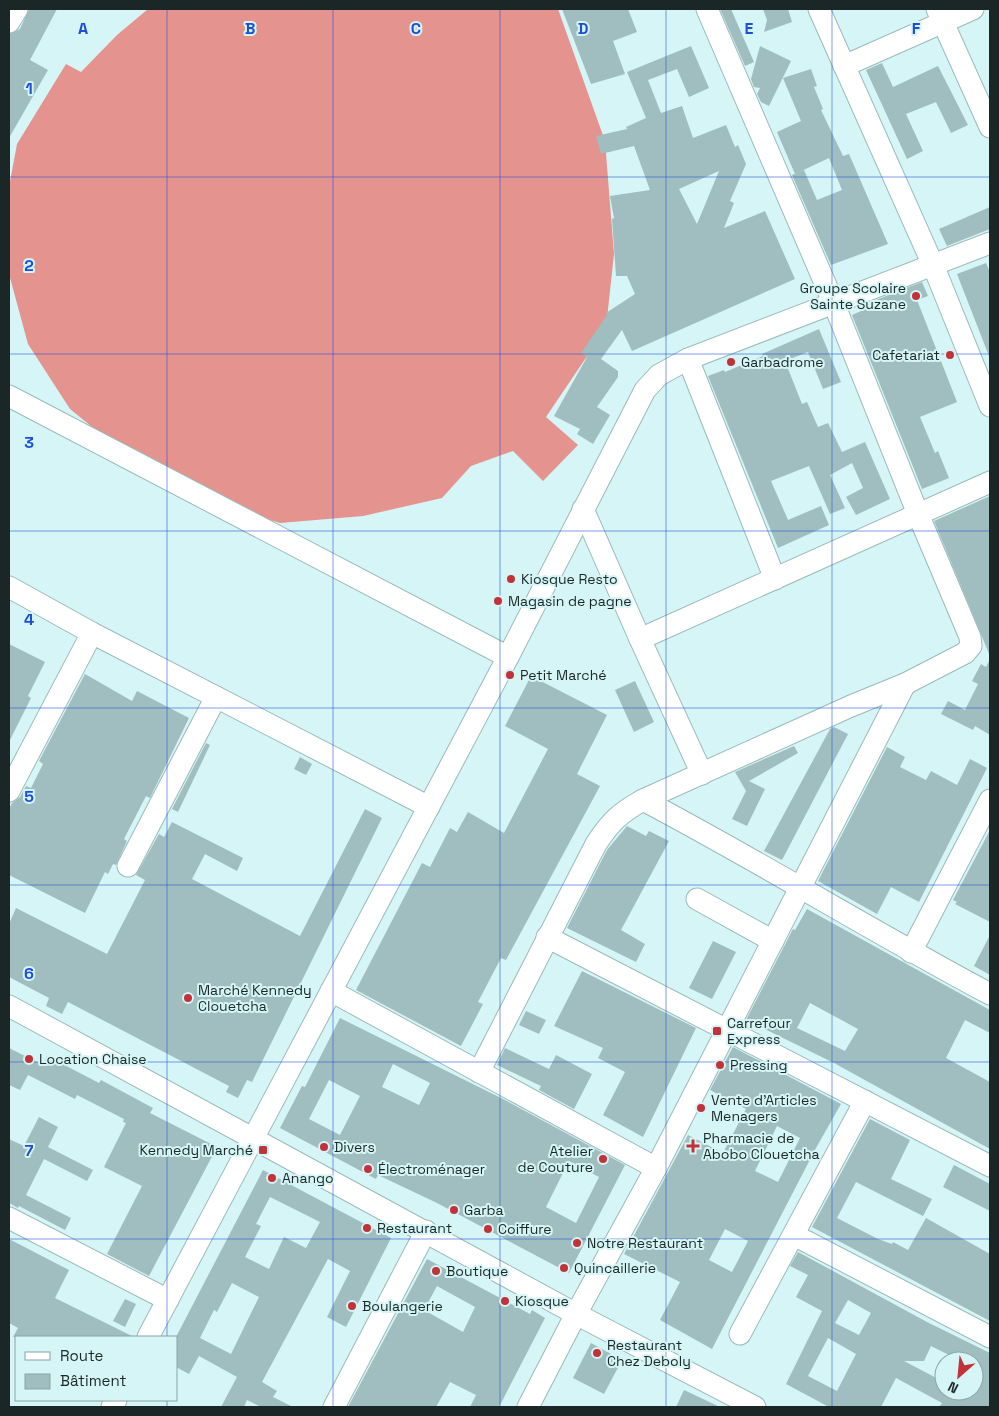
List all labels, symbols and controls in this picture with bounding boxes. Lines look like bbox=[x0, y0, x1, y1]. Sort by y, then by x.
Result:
text: A bbox=[78, 18, 88, 39]
text: B bbox=[245, 18, 255, 39]
text: C bbox=[411, 18, 421, 39]
text: D bbox=[578, 18, 588, 39]
text: E bbox=[745, 18, 754, 39]
text: F bbox=[912, 18, 921, 39]
text: 1 bbox=[25, 78, 33, 99]
text: 2 bbox=[24, 255, 34, 276]
place label: Groupe Scolaire Sainte Suzane bbox=[800, 279, 906, 313]
marker: Groupe Scolaire Sainte Suzane bbox=[910, 290, 922, 302]
place label: Cafetariat bbox=[872, 346, 940, 364]
marker: Cafetariat bbox=[944, 349, 956, 361]
place label: Garbadrome bbox=[741, 353, 823, 371]
marker: Garbadrome bbox=[725, 356, 737, 368]
text: 3 bbox=[24, 432, 34, 453]
place label: Kiosque Resto bbox=[521, 570, 618, 588]
marker: Kiosque Resto bbox=[505, 573, 517, 585]
place label: Magasin de pagne bbox=[508, 592, 632, 610]
marker: Magasin de pagne bbox=[492, 595, 504, 607]
text: 4 bbox=[24, 609, 34, 630]
place label: Petit Marché bbox=[520, 666, 607, 684]
marker: Petit Marché bbox=[504, 669, 516, 681]
text: 5 bbox=[24, 786, 34, 807]
text: 6 bbox=[24, 963, 34, 984]
place label: Marché Kennedy Clouetcha bbox=[198, 981, 312, 1015]
marker: Marché Kennedy Clouetcha bbox=[182, 992, 194, 1004]
place label: Carrefour Express bbox=[727, 1014, 791, 1048]
marker: Carrefour Express bbox=[711, 1025, 723, 1037]
place label: Location Chaise bbox=[39, 1050, 147, 1068]
marker: Location Chaise bbox=[23, 1053, 35, 1065]
place label: Pressing bbox=[730, 1056, 787, 1074]
marker: Pressing bbox=[714, 1059, 726, 1071]
place label: Vente d'Articles Menagers bbox=[711, 1091, 817, 1125]
marker: Vente d'Articles Menagers bbox=[695, 1102, 707, 1114]
place label: Pharmacie de Abobo Clouetcha bbox=[703, 1129, 820, 1163]
place label: Divers bbox=[334, 1138, 375, 1156]
text: 7 bbox=[25, 1140, 34, 1161]
marker: Pharmacie de Abobo Clouetcha bbox=[687, 1140, 699, 1152]
place label: Kennedy Marché bbox=[139, 1141, 253, 1159]
marker: Divers bbox=[318, 1141, 330, 1153]
place label: Atelier de Couture bbox=[518, 1142, 593, 1176]
marker: Kennedy Marché bbox=[257, 1144, 269, 1156]
marker: Atelier de Couture bbox=[597, 1153, 609, 1165]
place label: Électroménager bbox=[378, 1160, 485, 1178]
marker: Électroménager bbox=[362, 1163, 374, 1175]
place label: Anango bbox=[282, 1169, 334, 1187]
marker: Anango bbox=[266, 1172, 278, 1184]
place label: Garba bbox=[464, 1201, 504, 1219]
marker: Garba bbox=[448, 1204, 460, 1216]
place label: Restaurant bbox=[377, 1219, 452, 1237]
place label: Coiffure bbox=[498, 1220, 552, 1238]
marker: Restaurant bbox=[361, 1222, 373, 1234]
marker: Coiffure bbox=[482, 1223, 494, 1235]
place label: Notre Restaurant bbox=[587, 1234, 703, 1252]
marker: Notre Restaurant bbox=[571, 1237, 583, 1249]
place label: Quincaillerie bbox=[574, 1259, 656, 1277]
place label: Boutique bbox=[446, 1262, 508, 1280]
marker: Quincaillerie bbox=[558, 1262, 570, 1274]
marker: Boutique bbox=[430, 1265, 442, 1277]
place label: Kiosque bbox=[515, 1292, 569, 1310]
marker: Kiosque bbox=[499, 1295, 511, 1307]
place label: Boulangerie bbox=[362, 1297, 443, 1315]
marker: Boulangerie bbox=[346, 1300, 358, 1312]
legend bbox=[15, 1336, 178, 1401]
place label: Restaurant Chez Deboly bbox=[607, 1336, 691, 1370]
text: Route bbox=[60, 1346, 104, 1365]
marker: Restaurant Chez Deboly bbox=[591, 1347, 603, 1359]
north arrow bbox=[934, 1351, 984, 1401]
text: Bâtiment bbox=[60, 1371, 126, 1390]
text: N bbox=[945, 1377, 961, 1398]

